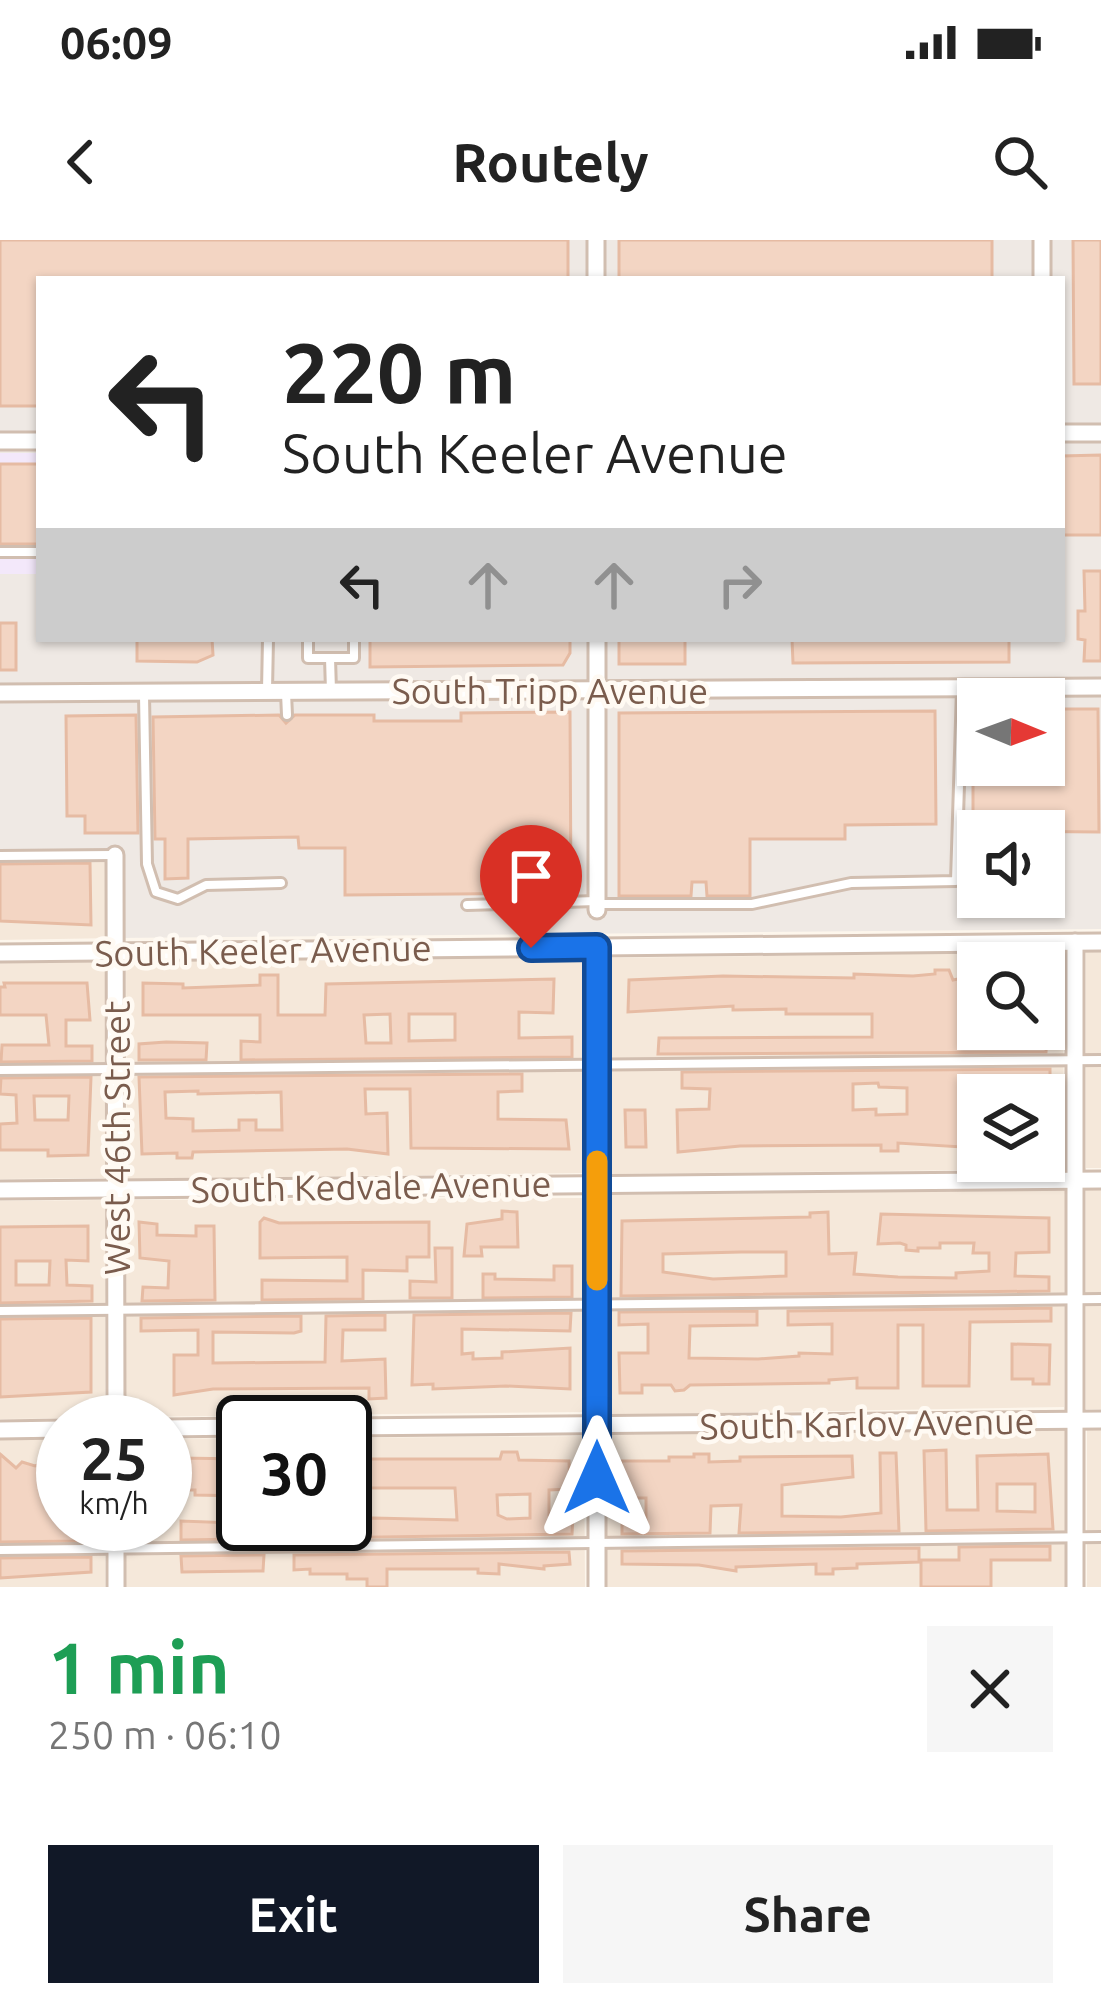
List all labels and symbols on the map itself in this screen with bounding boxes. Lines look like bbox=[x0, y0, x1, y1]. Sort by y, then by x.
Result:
street label: South Tripp Avenue bbox=[392, 670, 708, 711]
north arrow bbox=[957, 678, 1065, 786]
pin bbox=[480, 825, 582, 948]
street label: South Keeler Avenue bbox=[94, 927, 432, 973]
street label: West 46th Street bbox=[96, 1001, 137, 1275]
street label: South Kedvale Avenue bbox=[190, 1162, 552, 1210]
speed limit sign: 30 bbox=[216, 1395, 372, 1551]
street label: South Karlov Avenue bbox=[699, 1400, 1035, 1446]
position arrow bbox=[534, 1415, 660, 1541]

